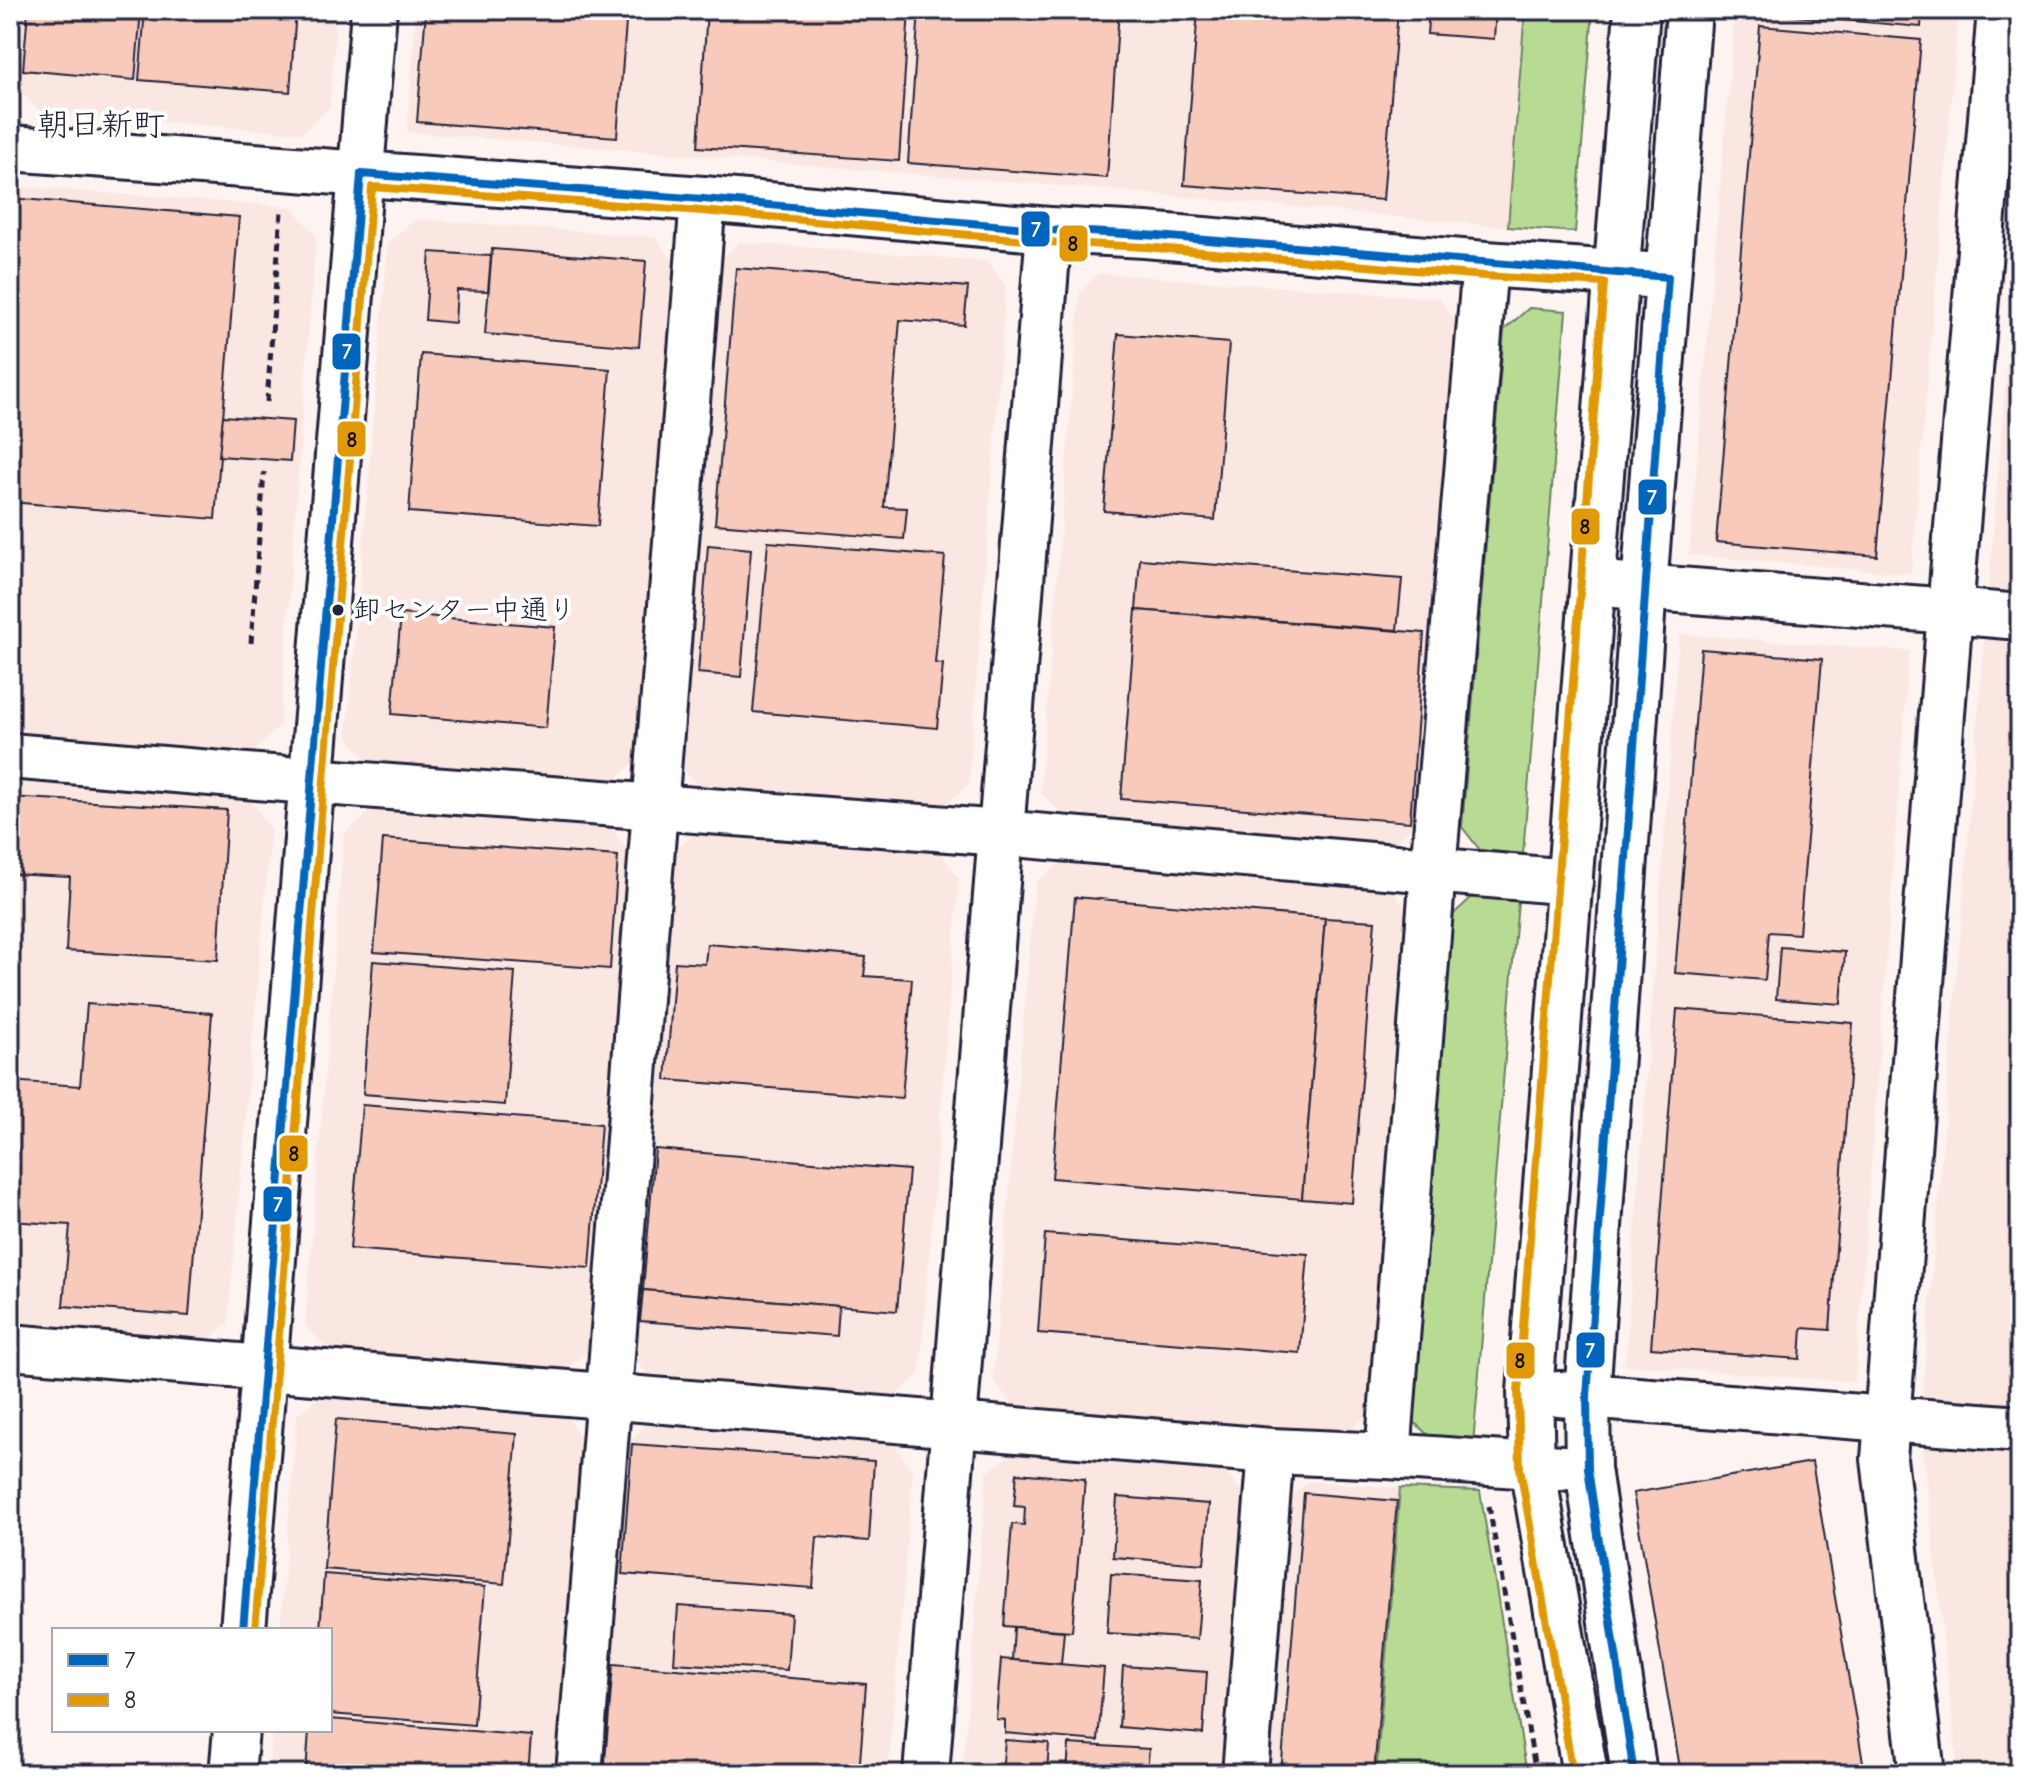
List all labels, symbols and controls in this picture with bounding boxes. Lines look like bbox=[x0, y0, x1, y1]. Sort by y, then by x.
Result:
district label: 朝日新町 bbox=[37, 106, 165, 143]
line badge: 7 bbox=[1020, 210, 1051, 248]
text: 7 bbox=[1031, 217, 1041, 243]
line badge: 8 bbox=[1058, 224, 1089, 263]
text: 8 bbox=[1067, 231, 1079, 257]
line badge: 7 bbox=[331, 332, 362, 371]
text: 7 bbox=[342, 339, 352, 365]
line badge: 8 bbox=[336, 420, 367, 458]
text: 8 bbox=[346, 427, 358, 453]
line badge: 7 bbox=[1637, 478, 1668, 516]
text: 7 bbox=[1647, 485, 1657, 511]
line badge: 8 bbox=[1570, 507, 1601, 546]
text: 8 bbox=[1579, 514, 1591, 540]
place label: 卸センター中通り bbox=[353, 594, 576, 626]
marker: 卸センター中通り bbox=[330, 602, 346, 618]
line badge: 8 bbox=[278, 1134, 309, 1173]
text: 8 bbox=[288, 1141, 300, 1167]
line badge: 7 bbox=[262, 1185, 293, 1223]
text: 7 bbox=[273, 1192, 283, 1218]
line badge: 7 bbox=[1575, 1331, 1606, 1369]
text: 7 bbox=[1585, 1338, 1595, 1364]
line badge: 8 bbox=[1505, 1341, 1536, 1380]
text: 8 bbox=[1514, 1348, 1526, 1374]
legend bbox=[52, 1628, 332, 1732]
text: 7 bbox=[124, 1646, 135, 1674]
text: 8 bbox=[124, 1686, 136, 1714]

